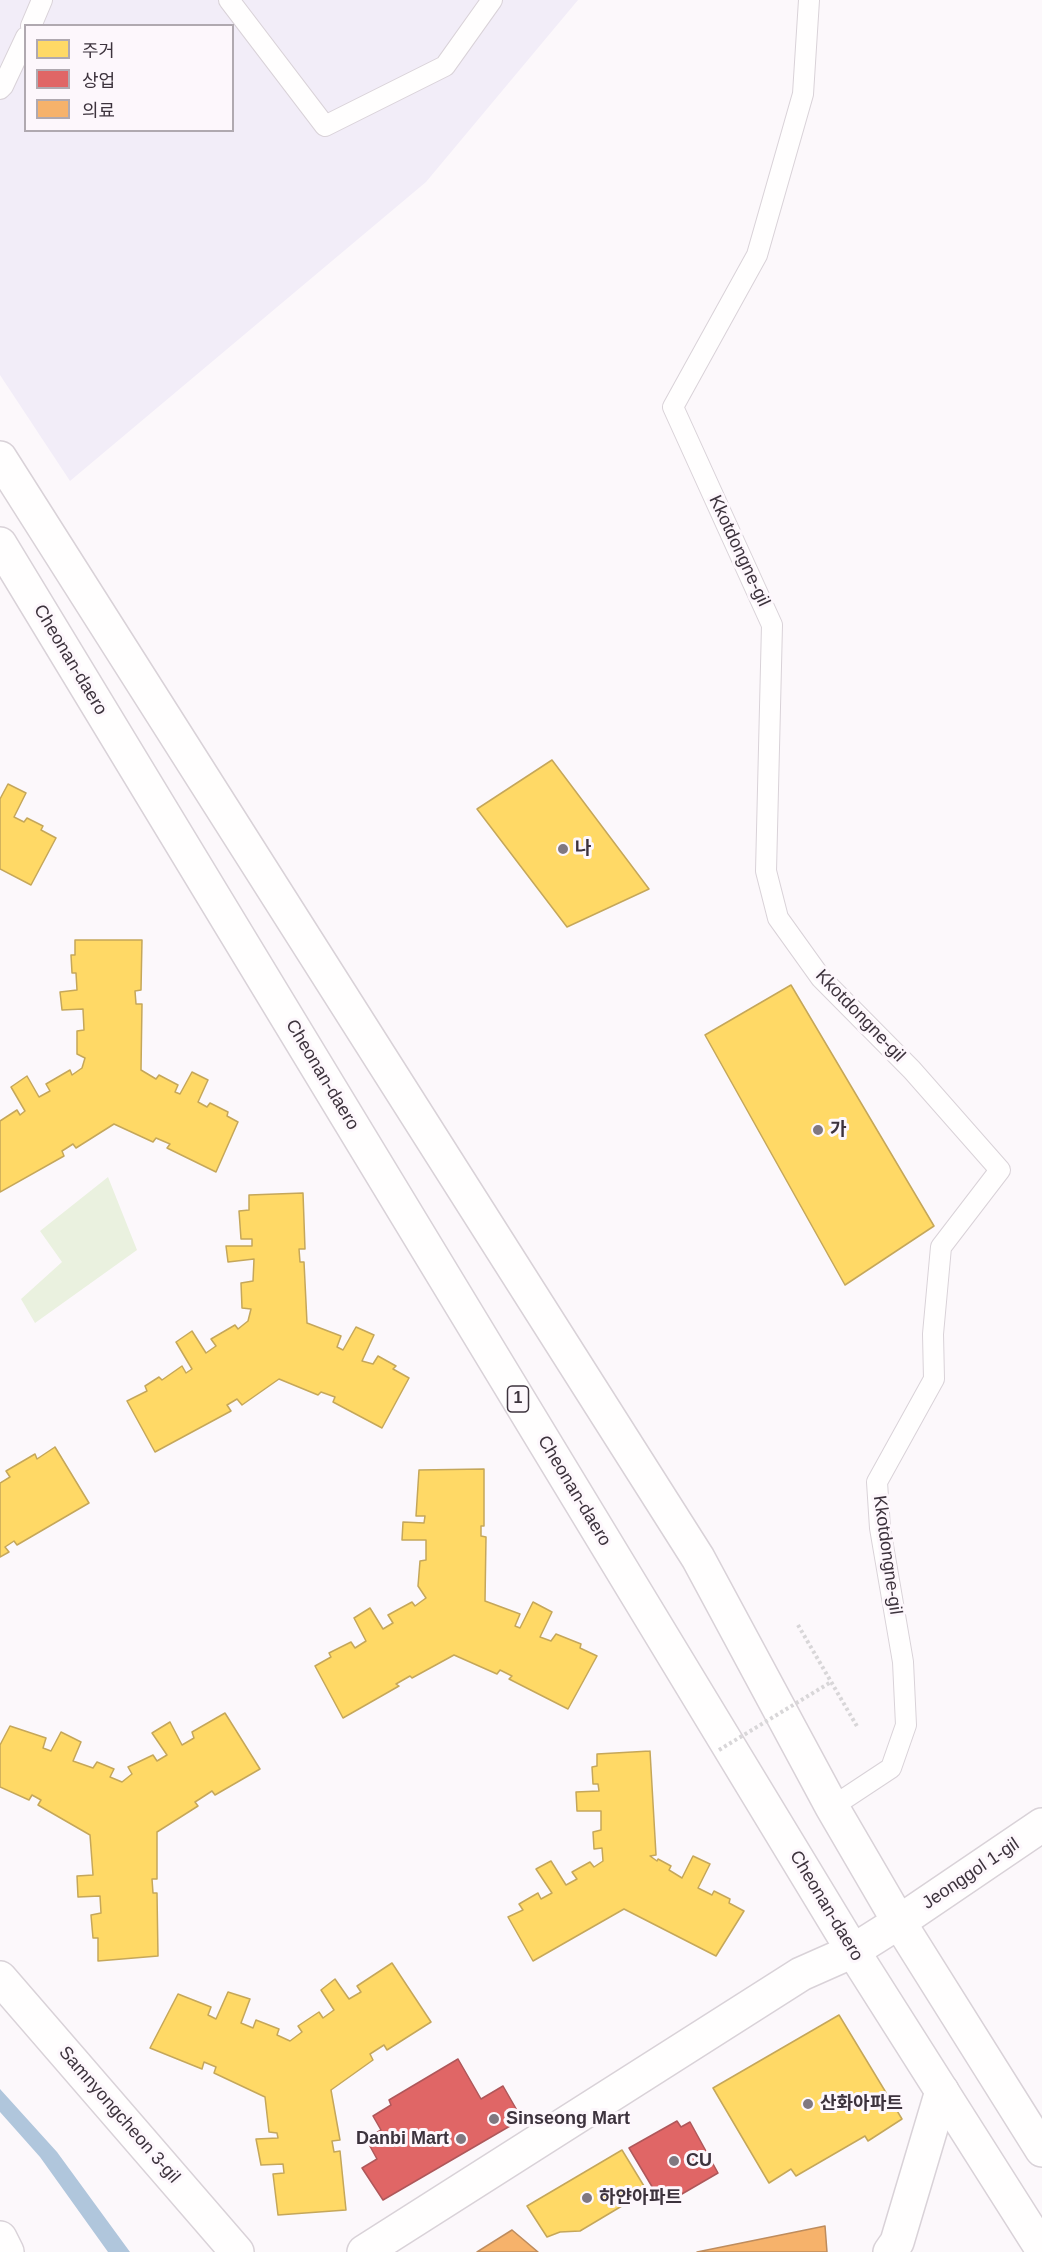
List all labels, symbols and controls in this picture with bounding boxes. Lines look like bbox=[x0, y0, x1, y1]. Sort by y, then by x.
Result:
legend bbox=[24, 24, 234, 132]
text: 주거 bbox=[82, 41, 115, 61]
text: 상업 bbox=[82, 71, 115, 91]
text: 의료 bbox=[82, 101, 115, 121]
street label: Kkotdongne-gil bbox=[704, 492, 774, 610]
street label: Cheonan-daero bbox=[29, 601, 111, 719]
place label: 나 bbox=[575, 838, 592, 860]
marker: 나 bbox=[556, 842, 570, 856]
street label: Kkotdongne-gil bbox=[811, 965, 909, 1067]
street label: Cheonan-daero bbox=[281, 1016, 363, 1134]
place label: 가 bbox=[830, 1119, 847, 1141]
marker: 가 bbox=[811, 1123, 825, 1137]
road number: 1 bbox=[508, 1386, 528, 1412]
street label: Cheonan-daero bbox=[533, 1432, 615, 1550]
street label: Kkotdongne-gil bbox=[868, 1494, 906, 1616]
street label: Jeonggol 1-gil bbox=[919, 1834, 1023, 1914]
street label: Cheonan-daero bbox=[785, 1847, 867, 1965]
street label: Samnyongcheon 3-gil bbox=[54, 2042, 184, 2188]
place label: 산화아파트 bbox=[820, 2093, 903, 2115]
marker: 산화아파트 bbox=[801, 2097, 815, 2111]
place label: Sinseong Mart bbox=[506, 2108, 630, 2130]
marker: Sinseong Mart bbox=[487, 2112, 501, 2126]
place label: Danbi Mart bbox=[356, 2128, 449, 2150]
marker: Danbi Mart bbox=[454, 2132, 468, 2146]
place label: CU bbox=[686, 2150, 712, 2172]
marker: CU bbox=[667, 2154, 681, 2168]
place label: 하얀아파트 bbox=[599, 2187, 682, 2209]
marker: 하얀아파트 bbox=[580, 2191, 594, 2205]

